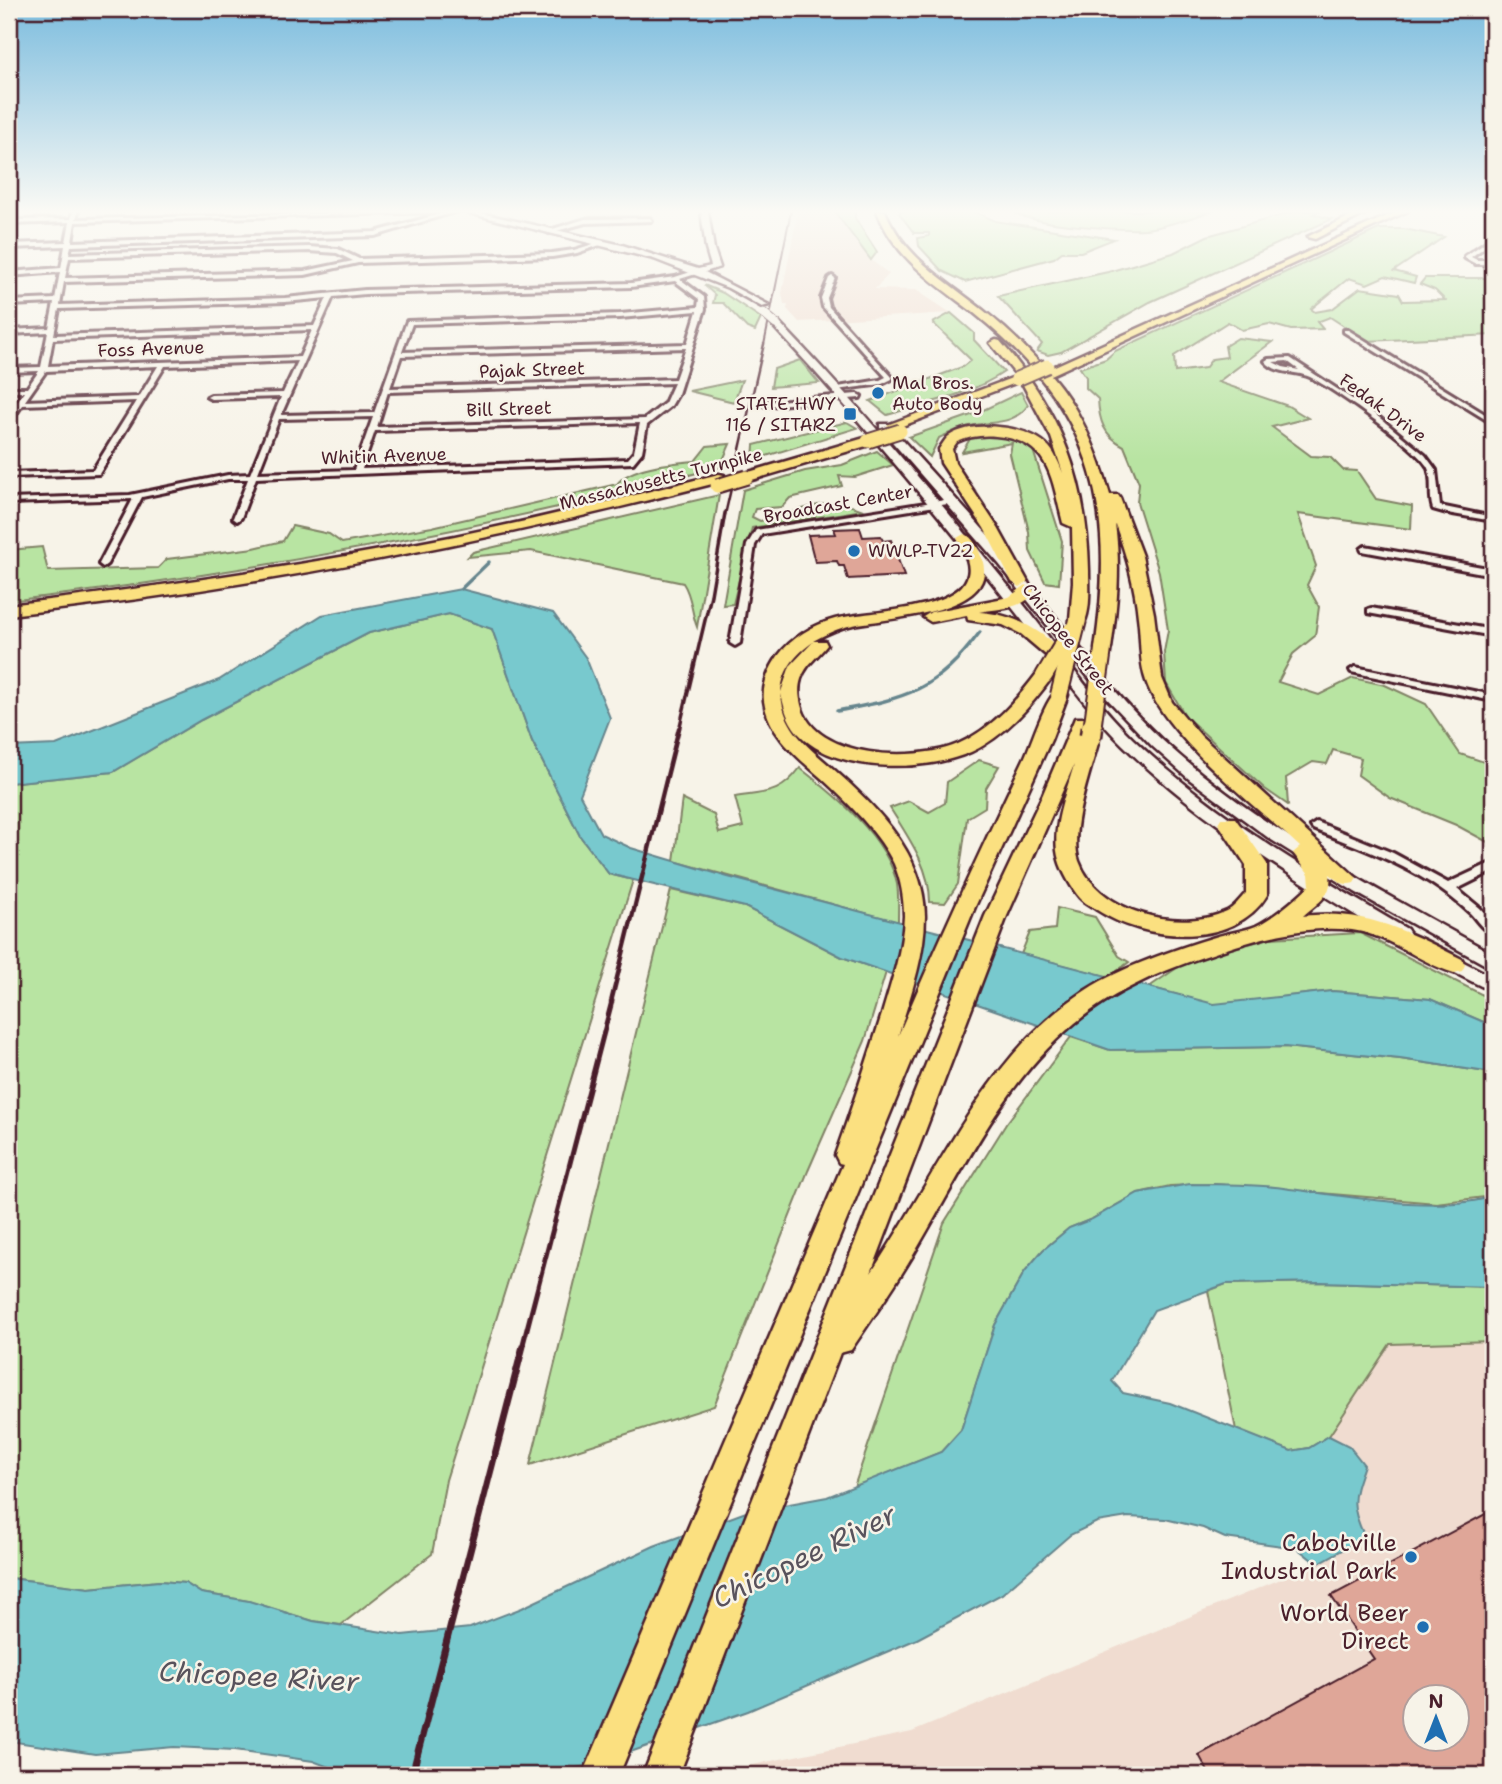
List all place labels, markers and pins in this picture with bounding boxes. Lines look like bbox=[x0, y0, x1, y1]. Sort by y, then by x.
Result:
place label: Mal Bros. Auto Body bbox=[892, 371, 983, 416]
marker: Mal Bros. Auto Body bbox=[870, 385, 886, 401]
place label: STATE HWY 116 / SITARZ bbox=[725, 392, 836, 437]
marker: STATE HWY 116 / SITARZ bbox=[842, 406, 858, 422]
place label: WWLP-TV22 bbox=[868, 539, 974, 563]
marker: WWLP-TV22 bbox=[846, 543, 862, 559]
place label: Cabotville Industrial Park bbox=[1221, 1527, 1397, 1587]
marker: Cabotville Industrial Park bbox=[1403, 1549, 1419, 1565]
place label: World Beer Direct bbox=[1280, 1597, 1409, 1657]
marker: World Beer Direct bbox=[1415, 1619, 1431, 1635]

